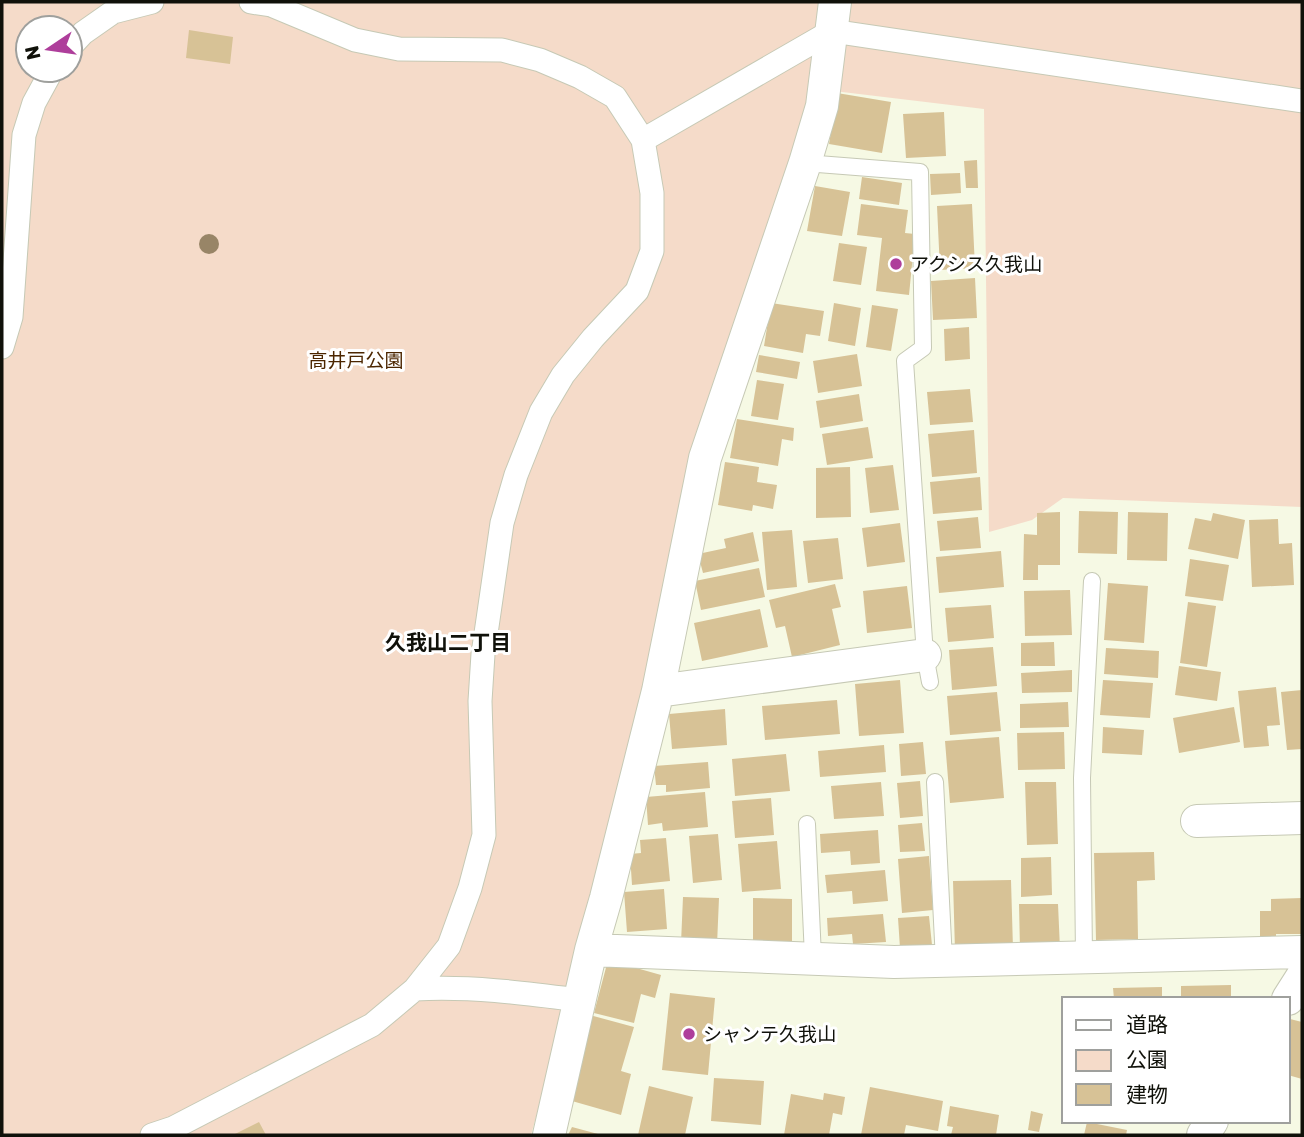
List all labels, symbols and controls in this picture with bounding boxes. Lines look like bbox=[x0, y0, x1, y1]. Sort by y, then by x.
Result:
north arrow bbox=[14, 14, 84, 84]
text: N bbox=[20, 43, 46, 62]
place label: アクシス久我山 bbox=[910, 253, 1042, 276]
marker: アクシス久我山 bbox=[888, 256, 904, 272]
park label: 高井戸公園 bbox=[308, 349, 404, 372]
district label: 久我山二丁目 bbox=[385, 630, 511, 655]
legend bbox=[1062, 997, 1290, 1123]
text: 道路 bbox=[1126, 1012, 1168, 1037]
place label: シャンテ久我山 bbox=[703, 1023, 836, 1046]
marker: シャンテ久我山 bbox=[681, 1026, 697, 1042]
text: 公園 bbox=[1126, 1047, 1168, 1072]
text: 建物 bbox=[1126, 1082, 1168, 1107]

